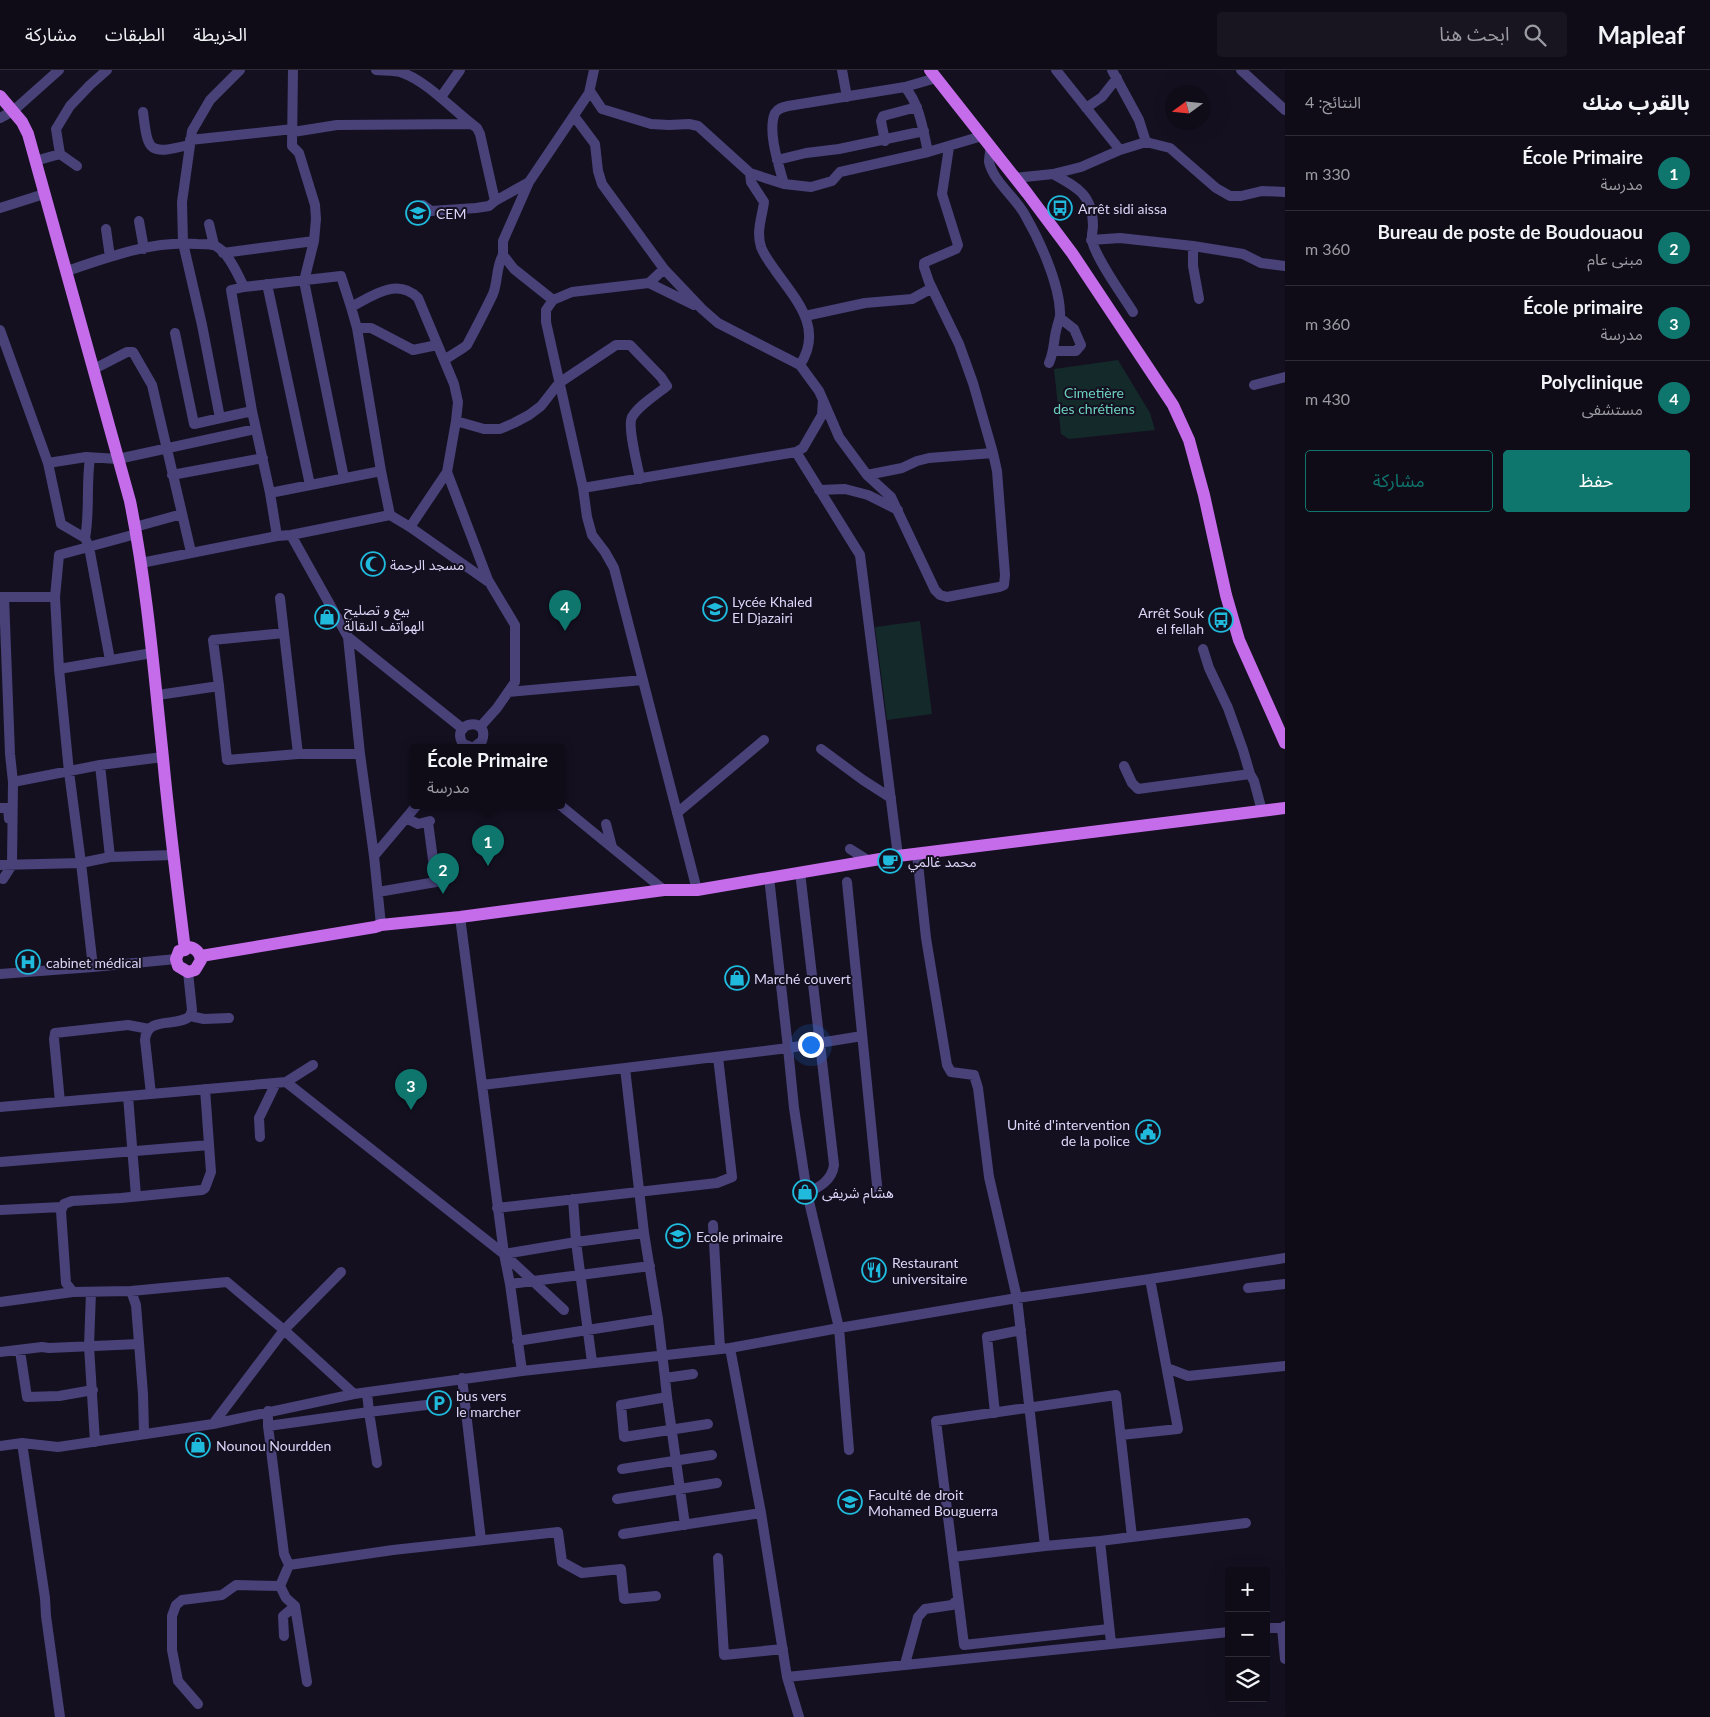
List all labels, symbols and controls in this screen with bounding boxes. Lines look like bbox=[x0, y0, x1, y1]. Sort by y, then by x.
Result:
search box bbox=[1217, 12, 1567, 57]
text: Mapleaf bbox=[1597, 20, 1685, 49]
icon: search bbox=[1521, 21, 1549, 49]
text: ابحث هنا bbox=[1439, 22, 1509, 45]
text: مشاركة bbox=[25, 23, 77, 45]
text: الطبقات bbox=[105, 23, 165, 45]
text: الخريطة bbox=[193, 23, 247, 45]
north arrow bbox=[1165, 85, 1210, 130]
text: بالقرب منك bbox=[1583, 89, 1690, 114]
text: النتائج: 4 bbox=[1305, 92, 1361, 111]
text: École Primaire bbox=[1522, 145, 1643, 168]
text: 330 m bbox=[1305, 164, 1350, 183]
text: 1 bbox=[1669, 164, 1679, 183]
text: مدرسة bbox=[1600, 174, 1643, 193]
bus stop icon: Arrêt sidi aissa bbox=[1047, 195, 1073, 221]
school or university icon: CEM bbox=[405, 200, 431, 226]
place label: Arrêt sidi aissa bbox=[1078, 200, 1167, 217]
place label: CEM bbox=[436, 205, 466, 222]
text: Bureau de poste de Boudouaou bbox=[1377, 220, 1643, 243]
text: 360 m bbox=[1305, 239, 1350, 258]
text: 2 bbox=[1669, 239, 1679, 258]
text: مبنى عام bbox=[1587, 249, 1643, 268]
text: École primaire bbox=[1523, 295, 1643, 318]
text: 360 m bbox=[1305, 314, 1350, 333]
text: 3 bbox=[1669, 314, 1679, 333]
text: مدرسة bbox=[1600, 324, 1643, 343]
text: Polyclinique bbox=[1540, 370, 1643, 393]
park label: Cimetière des chrétiens bbox=[1053, 384, 1135, 417]
text: 430 m bbox=[1305, 389, 1350, 408]
text: 4 bbox=[1669, 389, 1679, 408]
text: مستشفى bbox=[1582, 399, 1643, 418]
button: مشاركة bbox=[1305, 450, 1493, 512]
button: حفظ bbox=[1503, 450, 1690, 512]
mosque icon: مسجد الرحمة bbox=[360, 551, 386, 577]
place label: مسجد الرحمة bbox=[390, 556, 464, 574]
pin: 4 bbox=[549, 590, 581, 631]
place label: Lycée Khaled El Djazairi bbox=[732, 593, 812, 626]
school or university icon: Lycée Khaled El Djazairi bbox=[702, 596, 728, 622]
place label: بيع و تصليح الهواتف النقالة bbox=[344, 601, 424, 635]
shop icon: بيع و تصليح الهواتف النقالة bbox=[314, 604, 340, 630]
place label: Arrêt Souk el fellah bbox=[1138, 604, 1205, 637]
bus stop icon: Arrêt Souk el fellah bbox=[1208, 607, 1234, 633]
popup bbox=[410, 744, 565, 809]
text: École Primaire bbox=[427, 748, 548, 771]
text: مدرسة bbox=[427, 777, 470, 796]
pin: 1 bbox=[472, 825, 504, 866]
cafe icon: محمد غالمي bbox=[877, 848, 903, 874]
pin: 2 bbox=[427, 853, 459, 894]
place label: محمد غالمي bbox=[908, 853, 977, 873]
hospital icon: cabinet médical bbox=[15, 949, 41, 975]
place label: cabinet médical bbox=[46, 954, 142, 971]
shop icon: Marché couvert bbox=[724, 965, 750, 991]
place label: Marché couvert bbox=[754, 970, 851, 987]
your location bbox=[798, 1032, 824, 1058]
pin: 3 bbox=[395, 1069, 427, 1110]
place label: Unité d'intervention de la police bbox=[1007, 1116, 1130, 1149]
public building icon: Unité d'intervention de la police bbox=[1135, 1119, 1161, 1145]
shop icon: هشام شريفى bbox=[792, 1179, 818, 1205]
place label: هشام شريفى bbox=[822, 1184, 894, 1204]
school or university icon: Ecole primaire bbox=[665, 1223, 691, 1249]
place label: Ecole primaire bbox=[696, 1228, 783, 1245]
place label: Restaurant universitaire bbox=[892, 1254, 967, 1287]
restaurant icon: Restaurant universitaire bbox=[861, 1257, 887, 1283]
place label: bus vers le marcher bbox=[456, 1387, 521, 1420]
parking icon: bus vers le marcher bbox=[426, 1390, 452, 1416]
shop icon: Nounou Nourdden bbox=[185, 1432, 211, 1458]
place label: Nounou Nourdden bbox=[216, 1437, 331, 1454]
place label: Faculté de droit Mohamed Bouguerra bbox=[868, 1486, 998, 1519]
school or university icon: Faculté de droit Mohamed Bouguerra bbox=[837, 1489, 863, 1515]
map controls bbox=[1225, 1567, 1270, 1702]
button: + bbox=[1225, 1567, 1270, 1612]
button: − bbox=[1225, 1612, 1270, 1657]
button: layers bbox=[1225, 1657, 1270, 1702]

